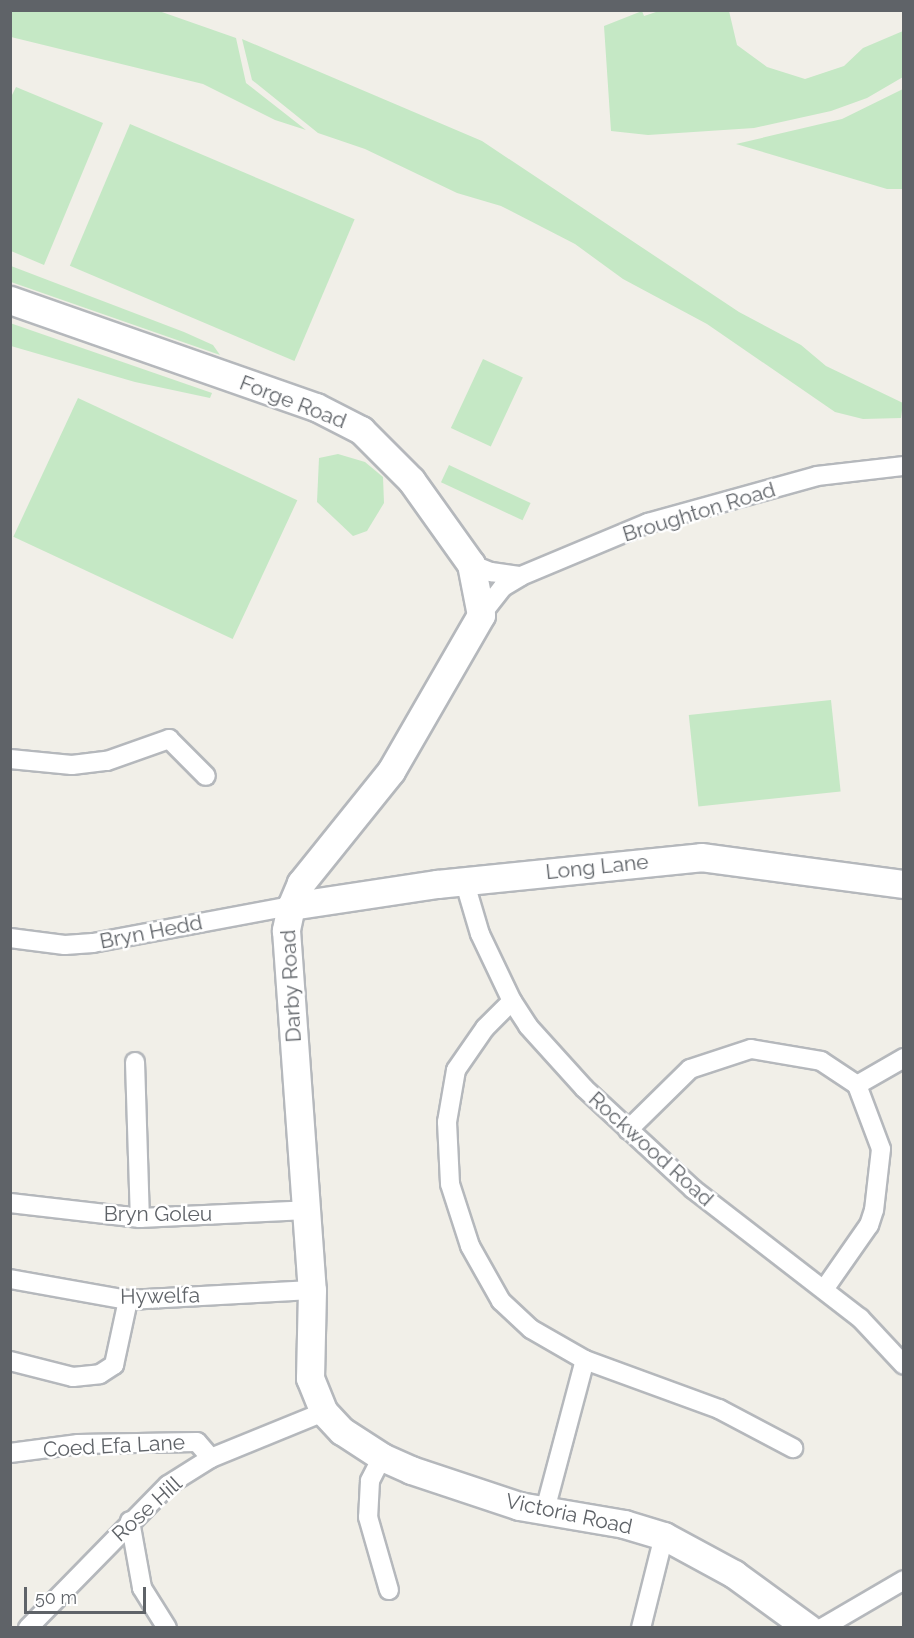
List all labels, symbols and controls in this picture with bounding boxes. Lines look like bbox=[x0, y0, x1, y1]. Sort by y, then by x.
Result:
street label: Forge Road bbox=[236, 370, 350, 434]
street label: Broughton Road bbox=[620, 477, 778, 547]
street label: Long Lane bbox=[544, 849, 650, 885]
street label: Bryn Hedd bbox=[97, 910, 205, 954]
street label: Darby Road bbox=[275, 929, 307, 1043]
street label: Rockwood Road bbox=[583, 1086, 719, 1212]
street label: Bryn Goleu bbox=[104, 1201, 212, 1227]
street label: Hywelfa bbox=[120, 1283, 200, 1309]
street label: Coed Efa Lane bbox=[42, 1430, 186, 1462]
street label: Rose Hill bbox=[107, 1471, 187, 1547]
street label: Victoria Road bbox=[503, 1488, 635, 1540]
scale bar bbox=[27, 1575, 148, 1613]
text: 50 m bbox=[35, 1587, 77, 1608]

